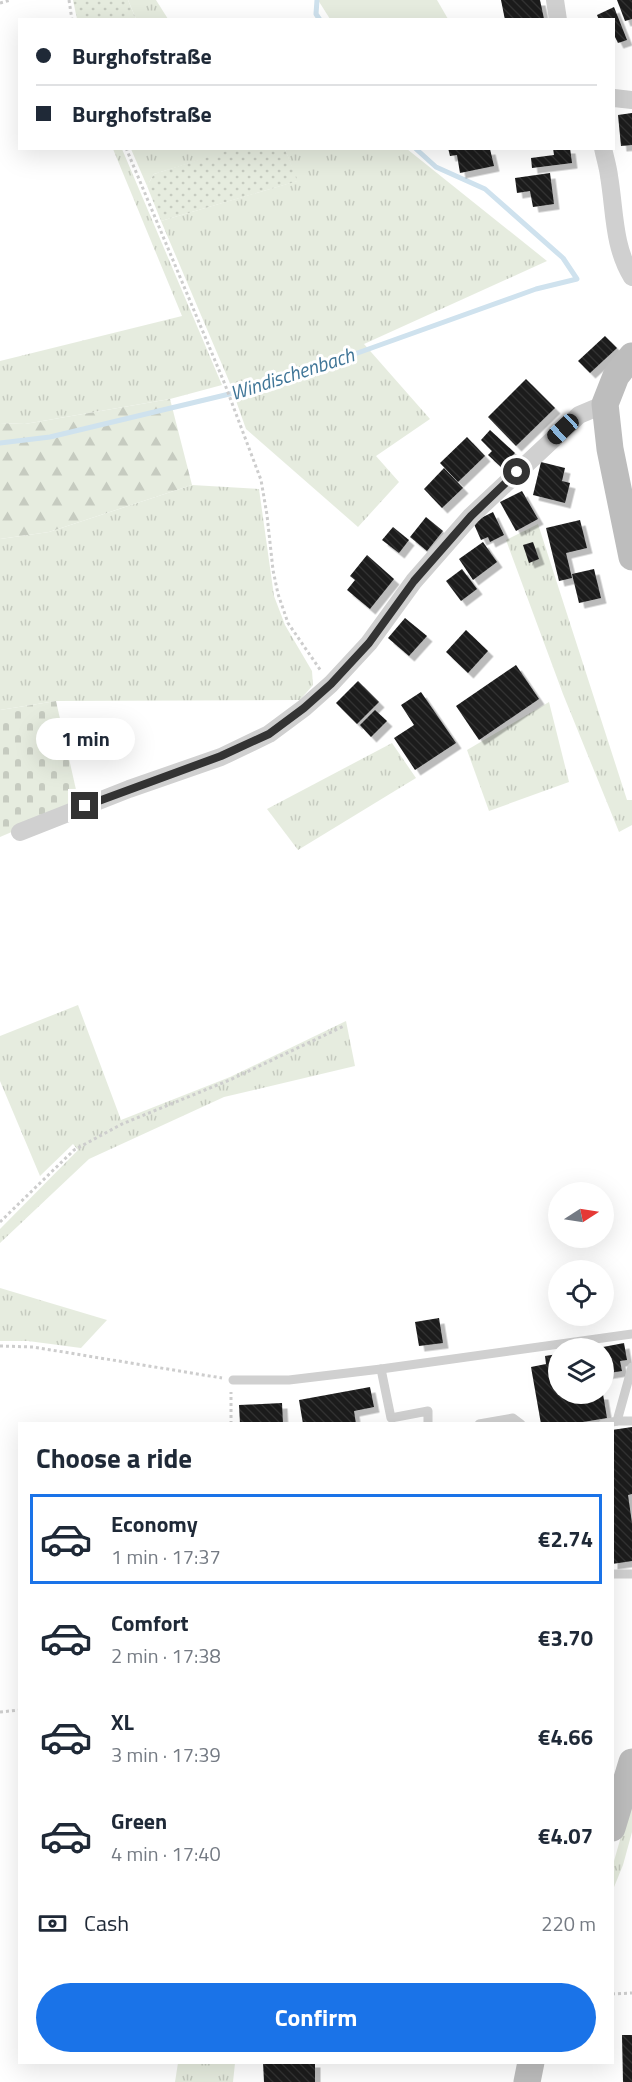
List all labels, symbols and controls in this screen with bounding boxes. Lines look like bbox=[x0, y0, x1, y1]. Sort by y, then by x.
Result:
text: Burghofstraße bbox=[72, 39, 212, 73]
text: Burghofstraße bbox=[72, 97, 212, 131]
water label: Windischenbach bbox=[226, 339, 359, 408]
car bbox=[544, 410, 582, 448]
route start bbox=[503, 458, 530, 485]
callout: 1 min bbox=[36, 719, 134, 761]
text: 1 min bbox=[61, 723, 110, 754]
route end bbox=[71, 792, 98, 819]
north arrow bbox=[548, 1182, 614, 1248]
map controls bbox=[548, 1182, 614, 1404]
button: locate bbox=[548, 1260, 614, 1326]
button: layers bbox=[548, 1338, 614, 1404]
text: Choose a ride bbox=[36, 1437, 192, 1478]
text: Economy bbox=[111, 1507, 198, 1541]
icon: car bbox=[39, 1512, 93, 1566]
text: €2.74 bbox=[538, 1522, 593, 1556]
text: 1 min · 17:37 bbox=[111, 1541, 221, 1572]
text: Comfort bbox=[111, 1606, 189, 1640]
icon: car bbox=[39, 1611, 93, 1665]
text: €3.70 bbox=[538, 1621, 593, 1655]
text: 2 min · 17:38 bbox=[111, 1640, 221, 1671]
text: XL bbox=[111, 1705, 134, 1739]
icon: car bbox=[39, 1710, 93, 1764]
text: €4.66 bbox=[538, 1720, 593, 1754]
text: 3 min · 17:39 bbox=[111, 1739, 221, 1770]
text: Green bbox=[111, 1804, 167, 1838]
icon: car bbox=[39, 1809, 93, 1863]
text: €4.07 bbox=[538, 1819, 593, 1853]
text: 4 min · 17:40 bbox=[111, 1838, 221, 1869]
text: Cash bbox=[84, 1906, 129, 1940]
icon: cash bbox=[36, 1907, 69, 1940]
text: 220 m bbox=[541, 1908, 596, 1939]
button: Confirm bbox=[36, 1983, 596, 2052]

